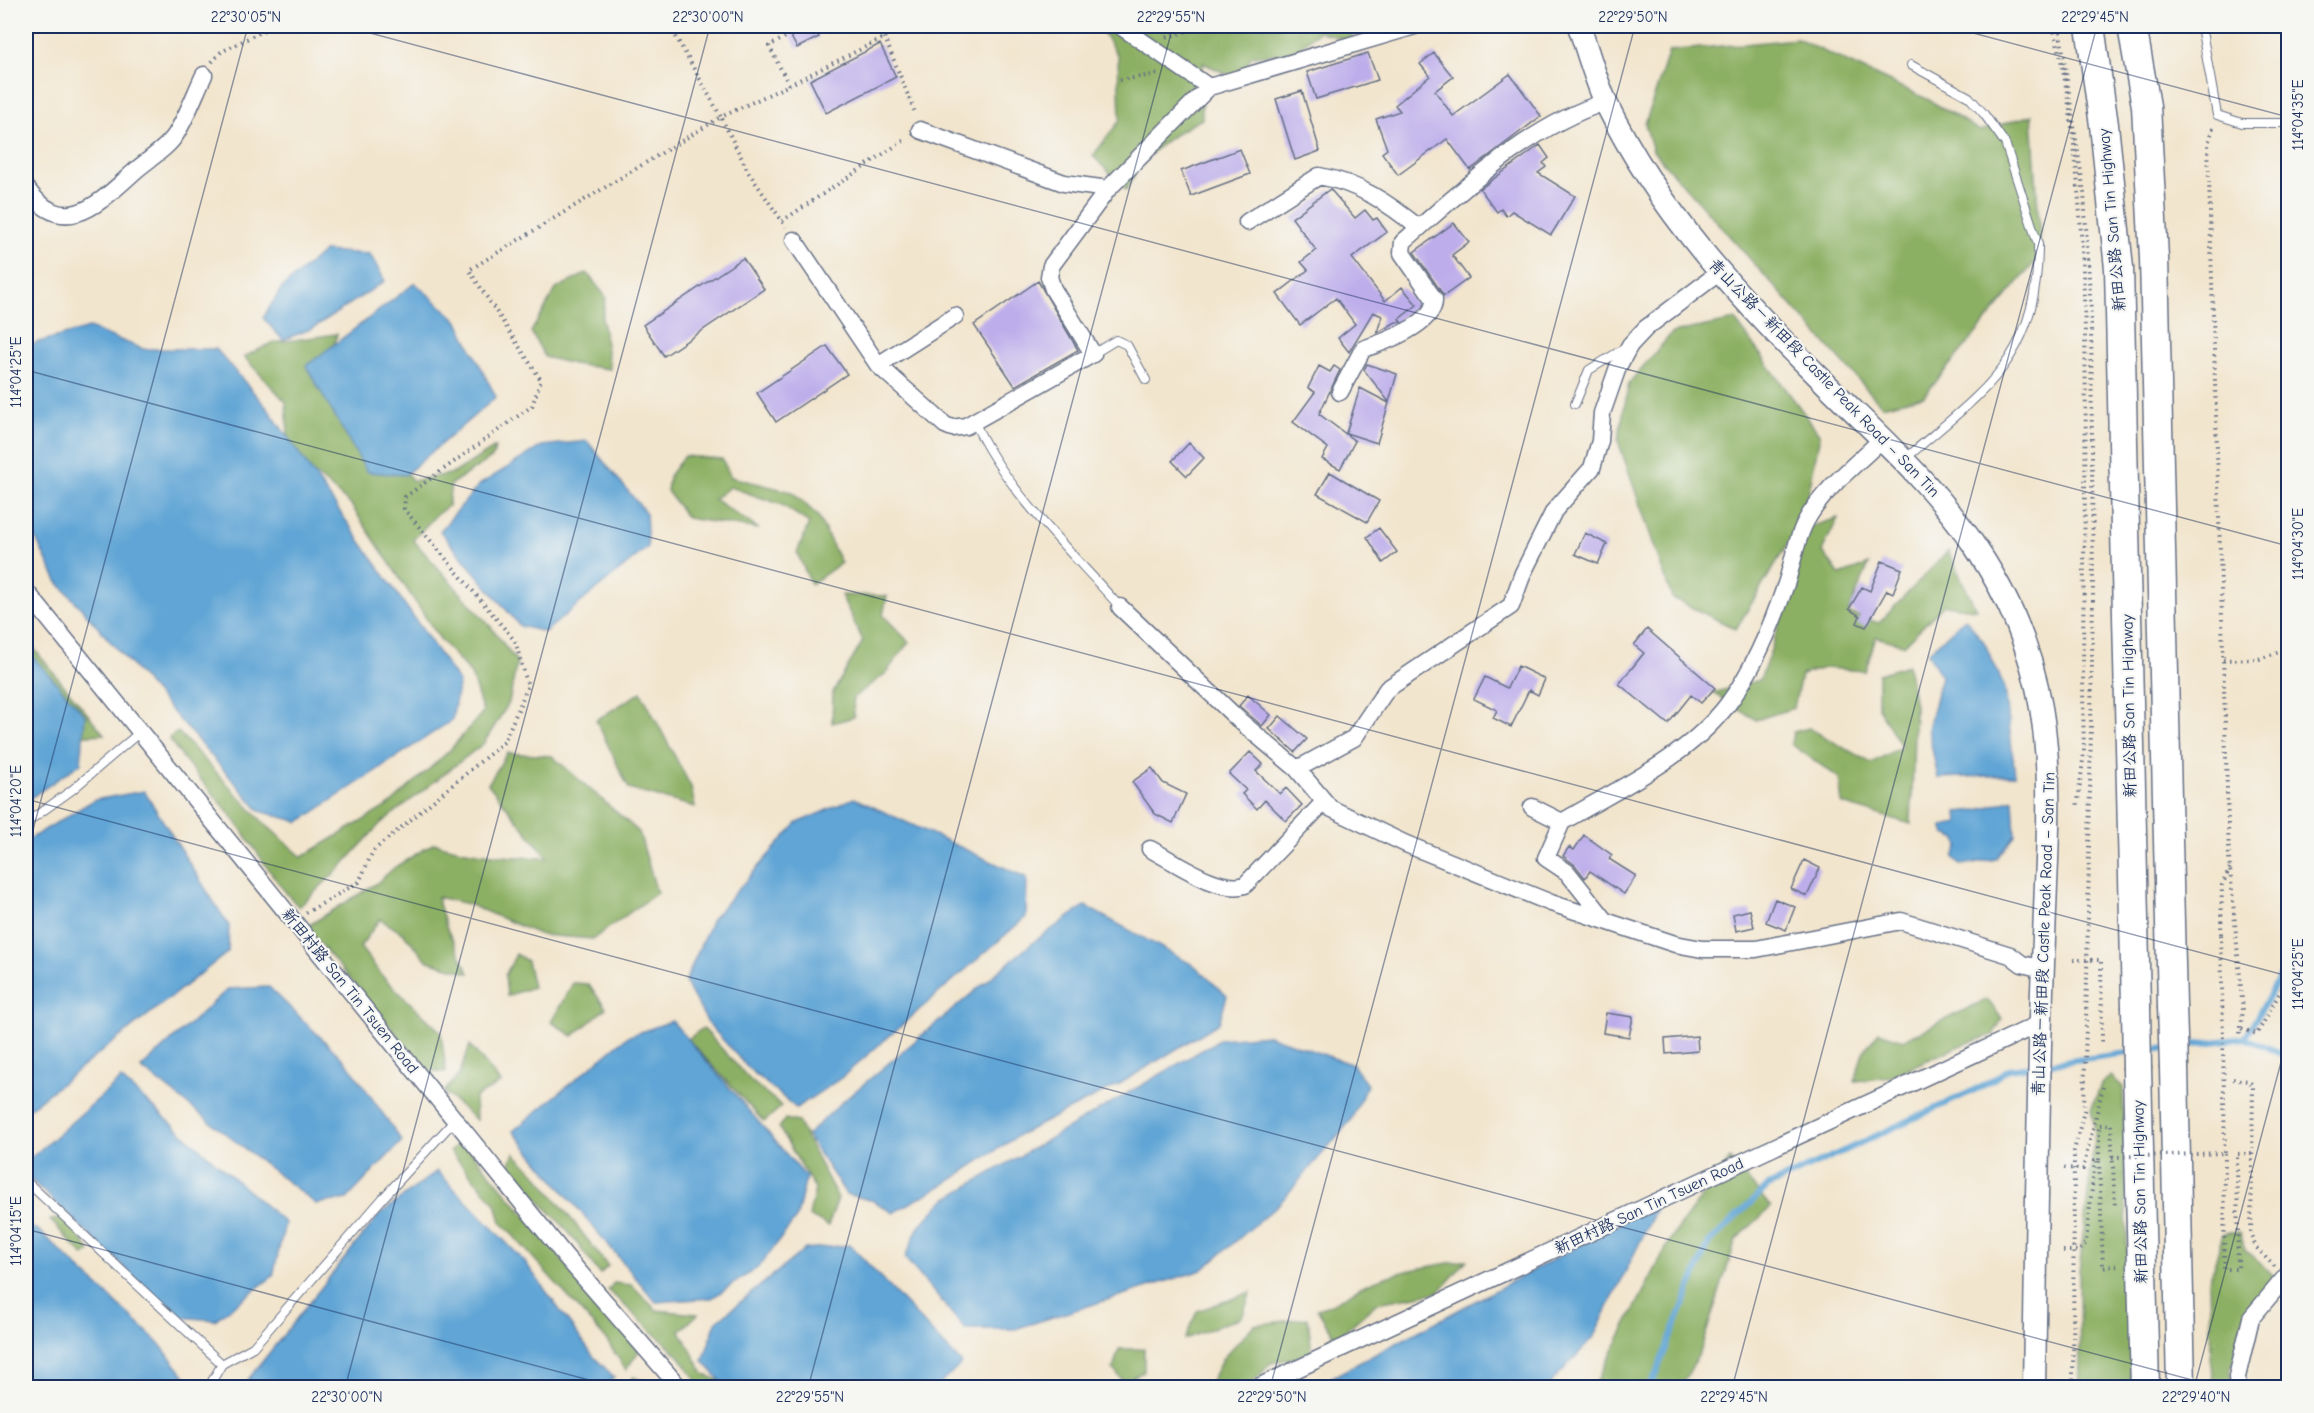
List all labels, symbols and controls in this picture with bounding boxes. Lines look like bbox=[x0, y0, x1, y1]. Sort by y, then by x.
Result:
text: 22°30'05"N bbox=[211, 8, 281, 26]
text: 22°30'00"N bbox=[672, 8, 744, 26]
text: 22°29'55"N bbox=[1137, 8, 1205, 26]
text: 22°29'50"N bbox=[1598, 8, 1668, 26]
text: 22°29'45"N bbox=[2061, 8, 2129, 26]
text: 114°04'35"E bbox=[2289, 79, 2307, 151]
street label: 新田公路 San Tin Highway bbox=[2095, 127, 2129, 312]
street label: 青山公路－新田段 Castle Peak Road – San Tin bbox=[1705, 255, 1943, 501]
text: 114°04'25"E bbox=[7, 336, 25, 408]
text: 114°04'30"E bbox=[2289, 508, 2307, 580]
street label: 新田公路 San Tin Highway bbox=[2118, 613, 2140, 798]
text: 114°04'20"E bbox=[7, 765, 25, 837]
street label: 青山公路－新田段 Castle Peak Road – San Tin bbox=[2029, 772, 2059, 1096]
street label: 新田村路 San Tin Tsuen Road bbox=[278, 905, 422, 1077]
text: 114°04'25"E bbox=[2289, 938, 2307, 1010]
street label: 新田公路 San Tin Highway bbox=[2129, 1099, 2151, 1284]
street label: 新田村路 San Tin Tsuen Road bbox=[1552, 1154, 1746, 1258]
text: 114°04'15"E bbox=[7, 1196, 25, 1266]
text: 22°30'00"N bbox=[311, 1388, 383, 1406]
text: 22°29'55"N bbox=[776, 1388, 844, 1406]
text: 22°29'50"N bbox=[1237, 1388, 1307, 1406]
text: 22°29'45"N bbox=[1700, 1388, 1768, 1406]
text: 22°29'40"N bbox=[2162, 1388, 2230, 1406]

